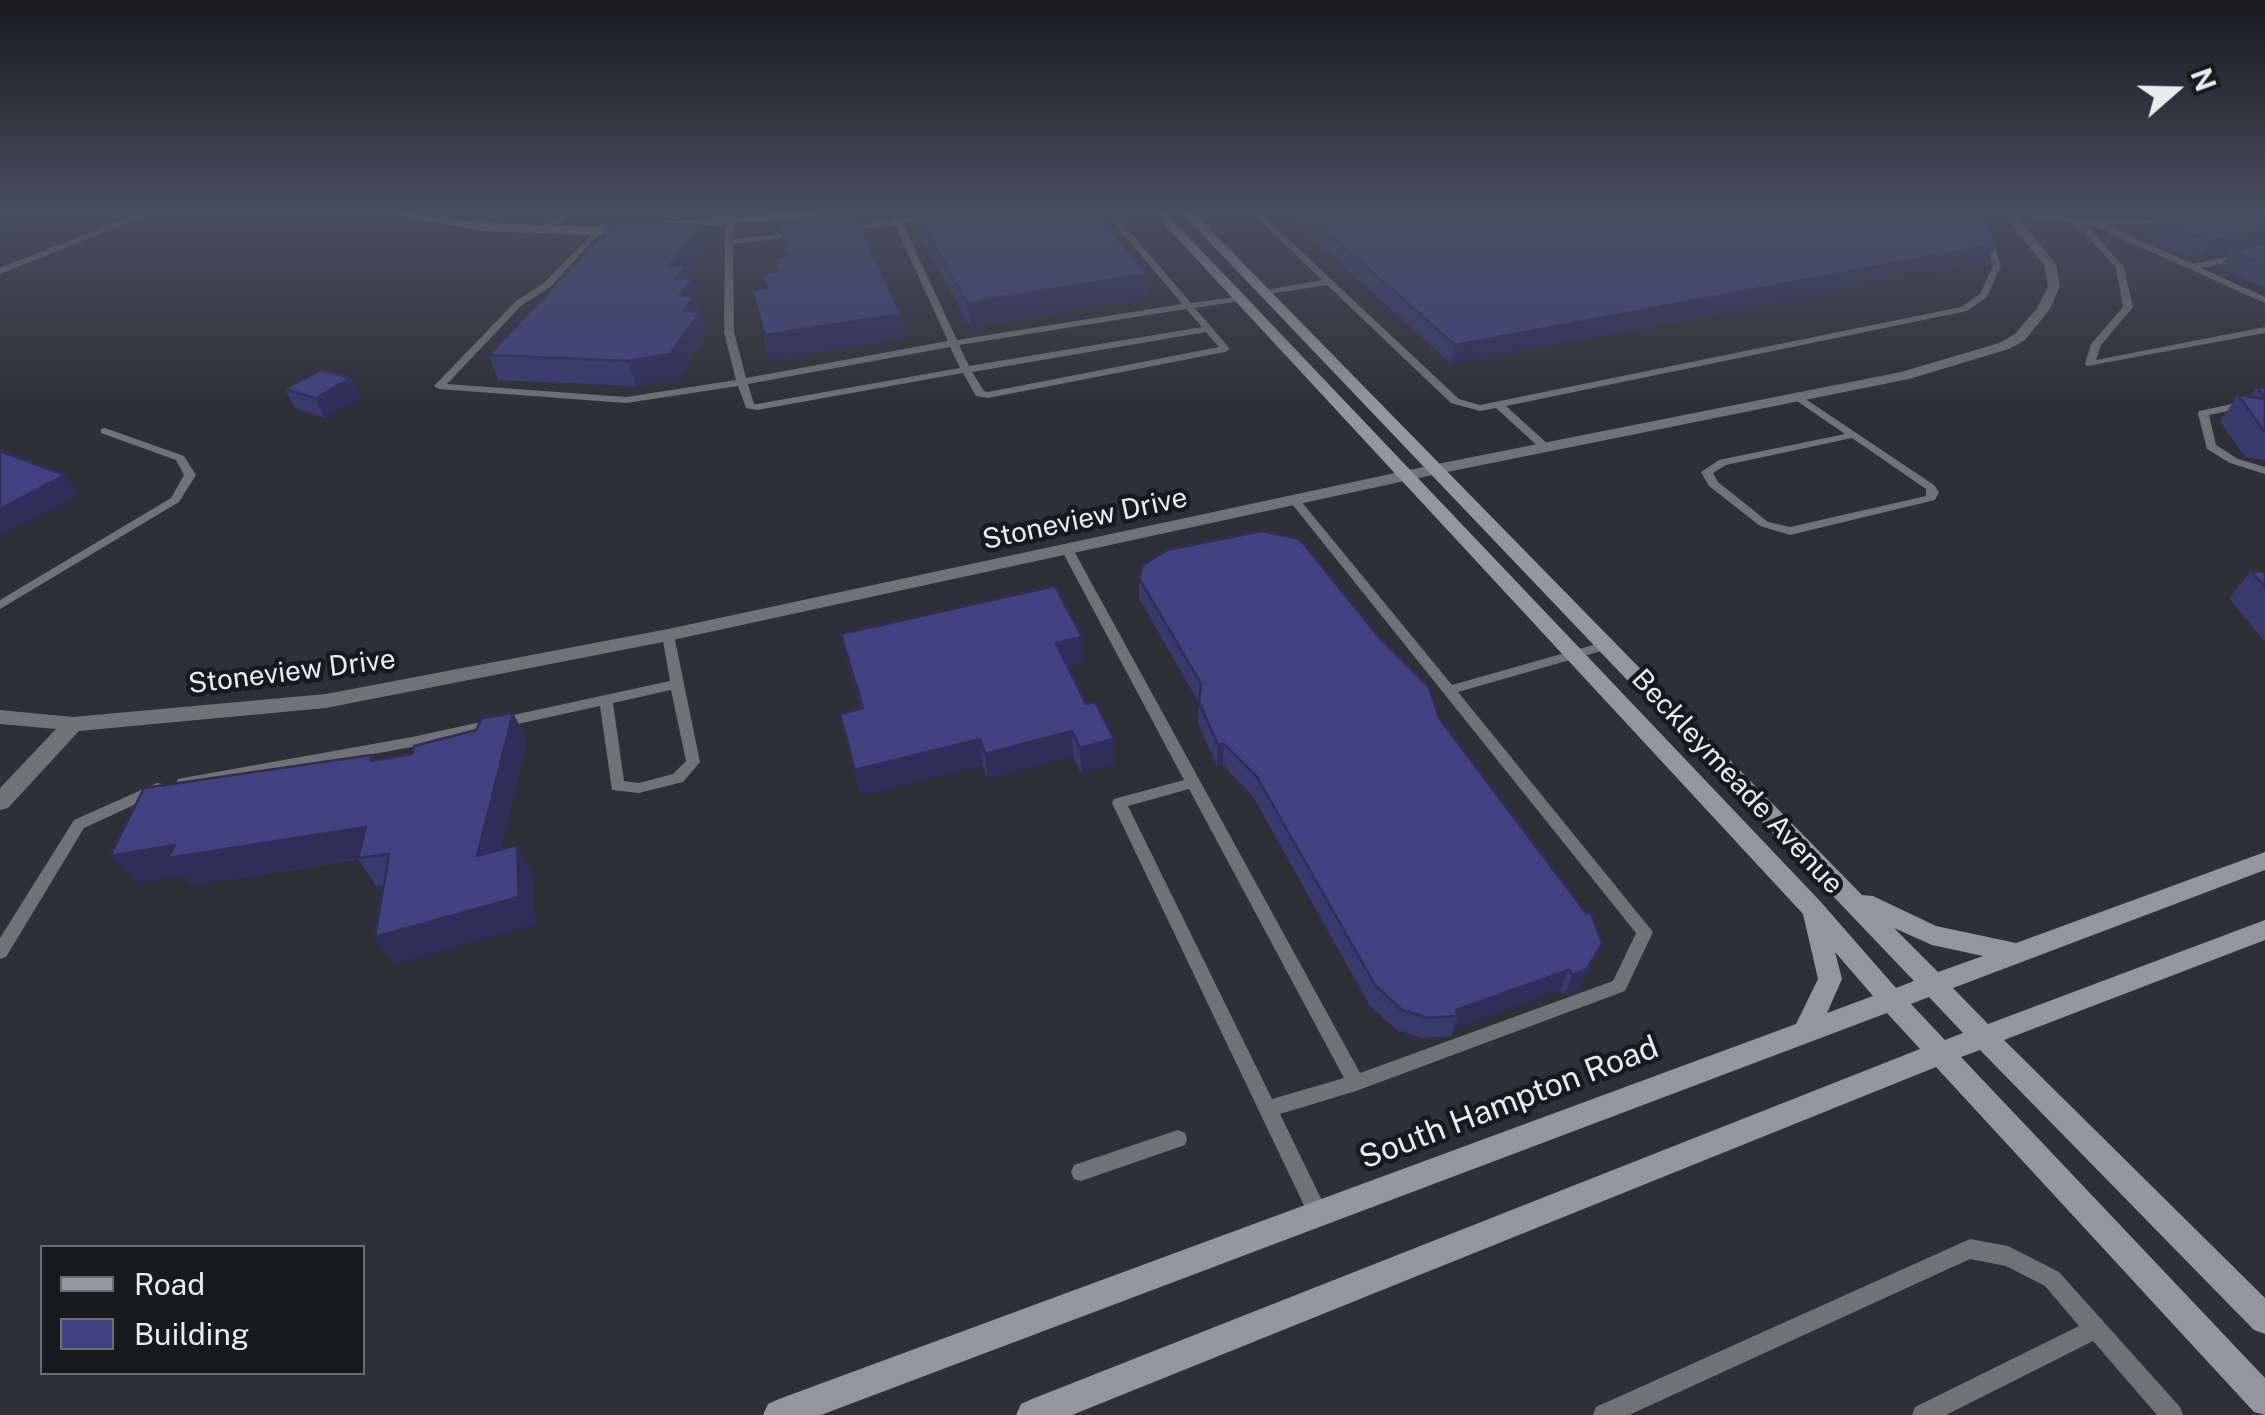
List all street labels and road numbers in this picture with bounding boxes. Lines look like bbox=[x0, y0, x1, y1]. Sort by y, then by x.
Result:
street label: Stoneview Drive bbox=[979, 481, 1191, 557]
street label: Stoneview Drive bbox=[186, 643, 398, 701]
street label: Beckleymeade Avenue bbox=[1624, 663, 1850, 901]
street label: South Hampton Road bbox=[1354, 1028, 1664, 1178]

